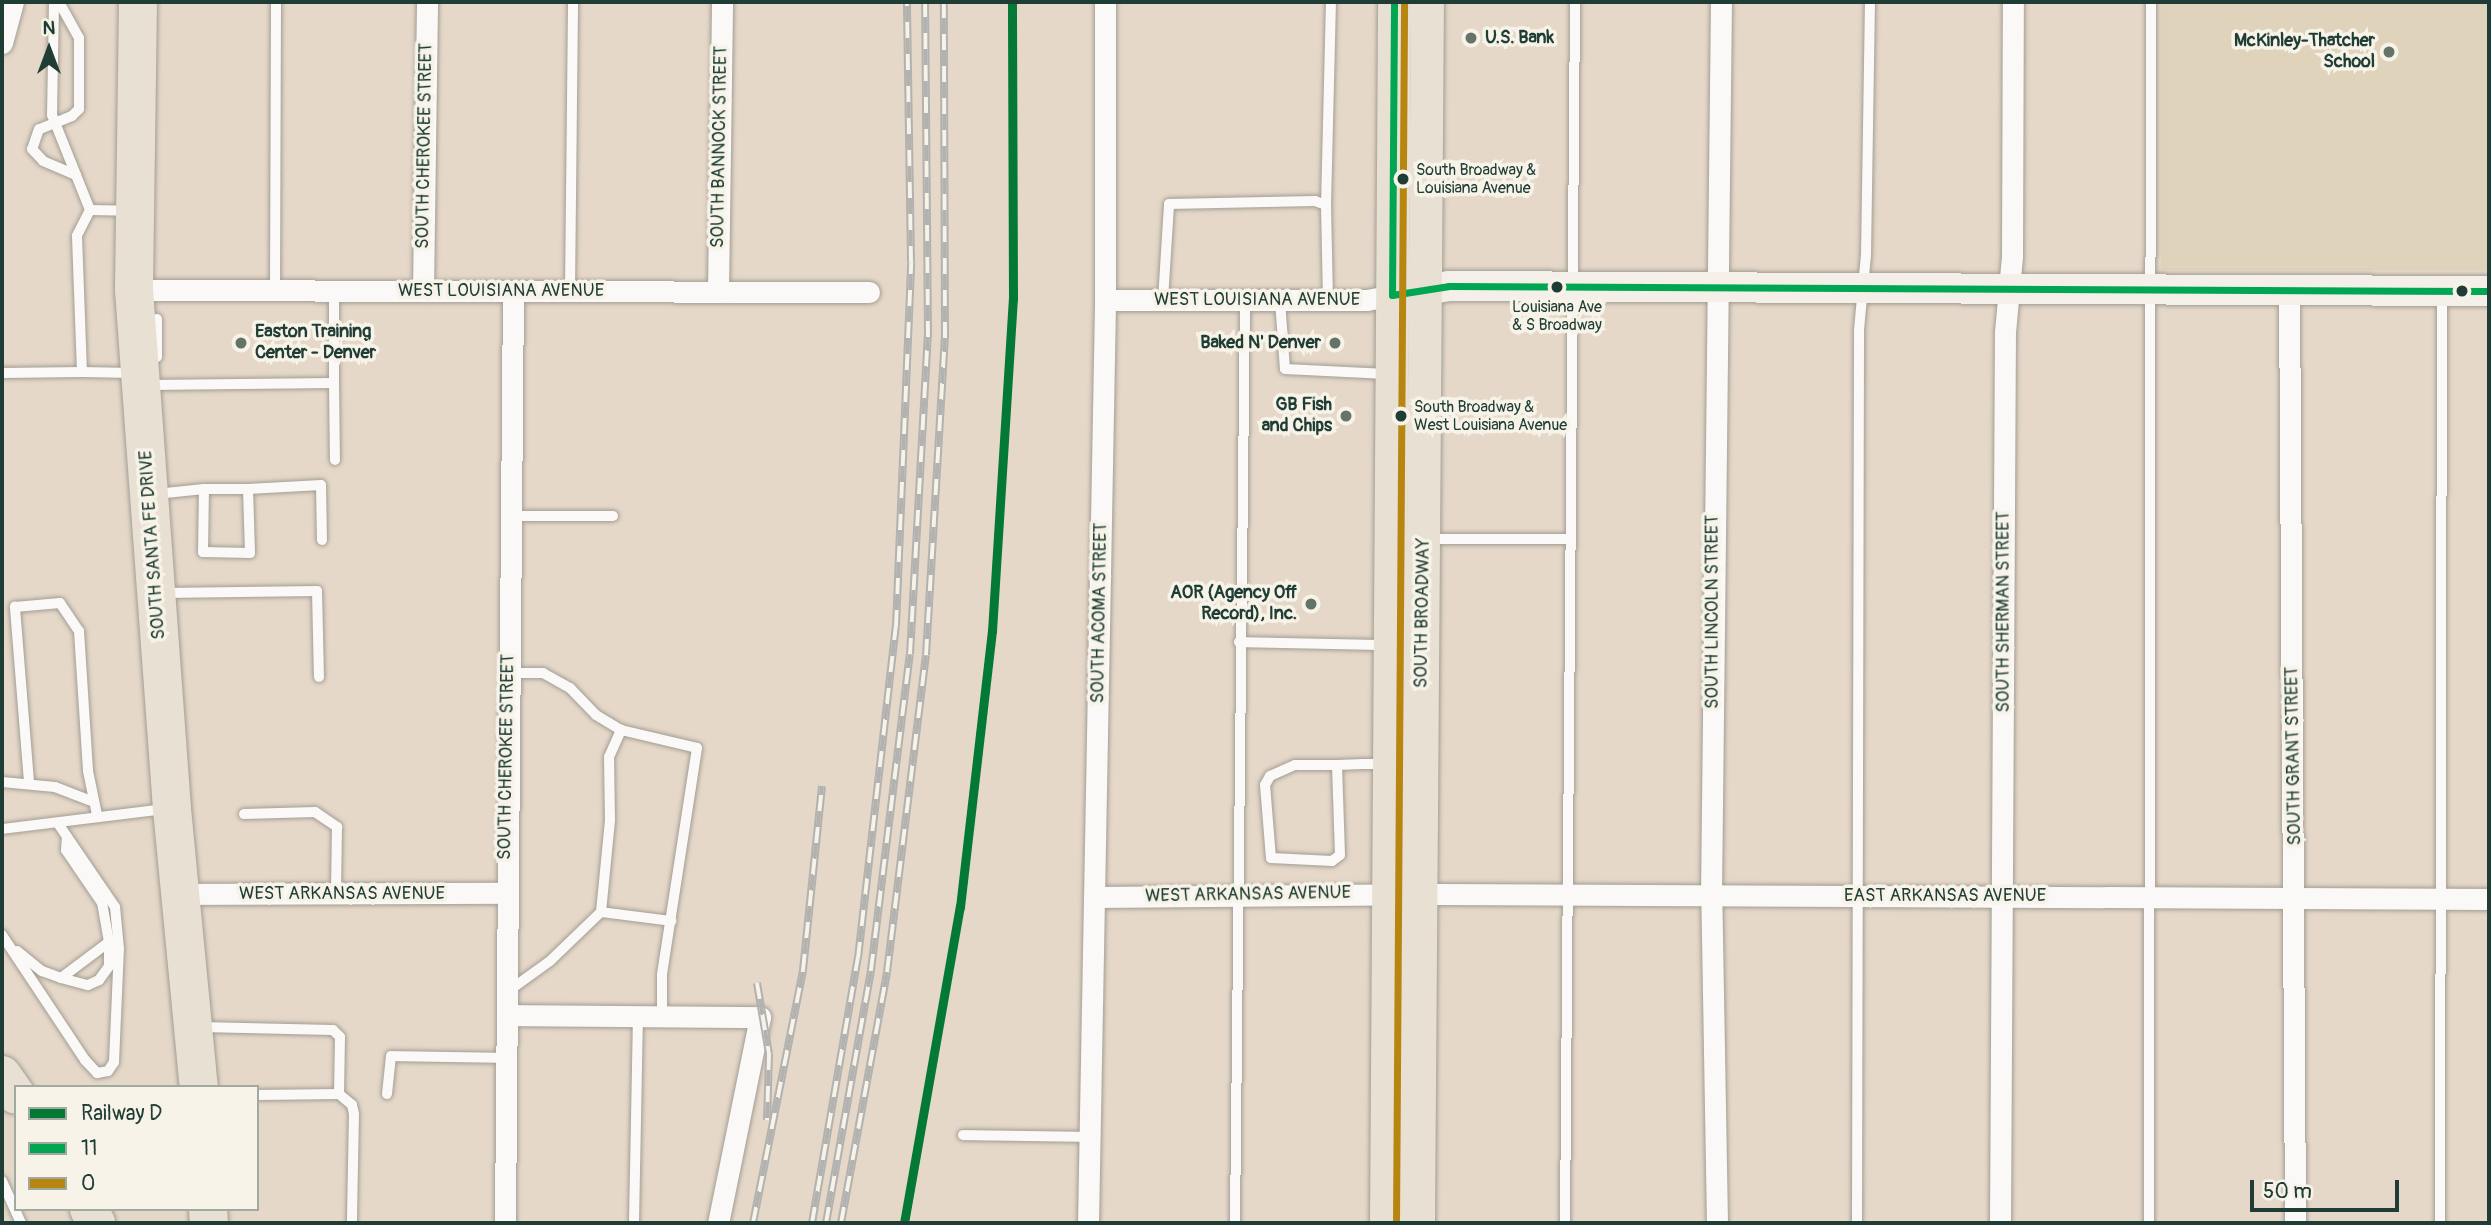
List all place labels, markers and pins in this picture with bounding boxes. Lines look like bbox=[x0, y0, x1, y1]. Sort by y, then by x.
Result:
place label: U.S. Bank bbox=[1485, 27, 1554, 49]
marker: U.S. Bank bbox=[1463, 30, 1479, 46]
place label: McKinley-Thatcher School bbox=[2234, 31, 2375, 74]
marker: McKinley-Thatcher School bbox=[2381, 44, 2397, 60]
place label: South Broadway & Louisiana Avenue bbox=[1416, 160, 1536, 198]
marker: South Broadway & Louisiana Avenue bbox=[1396, 172, 1410, 186]
marker: Louisiana Ave & S Broadway bbox=[1550, 280, 1564, 294]
unlabelled marker bbox=[2455, 284, 2469, 298]
place label: Louisiana Ave & S Broadway bbox=[1512, 297, 1602, 335]
place label: Easton Training Center - Denver bbox=[255, 322, 376, 364]
place label: Baked N' Denver bbox=[1200, 332, 1321, 354]
marker: Easton Training Center - Denver bbox=[233, 335, 249, 351]
marker: Baked N' Denver bbox=[1327, 335, 1343, 351]
place label: GB Fish and Chips bbox=[1262, 395, 1332, 438]
place label: South Broadway & West Louisiana Avenue bbox=[1414, 397, 1567, 435]
marker: GB Fish and Chips bbox=[1338, 408, 1354, 424]
marker: South Broadway & West Louisiana Avenue bbox=[1394, 409, 1408, 423]
place label: AOR (Agency Off Record), Inc. bbox=[1170, 583, 1297, 626]
marker: AOR (Agency Off Record), Inc. bbox=[1303, 596, 1319, 612]

